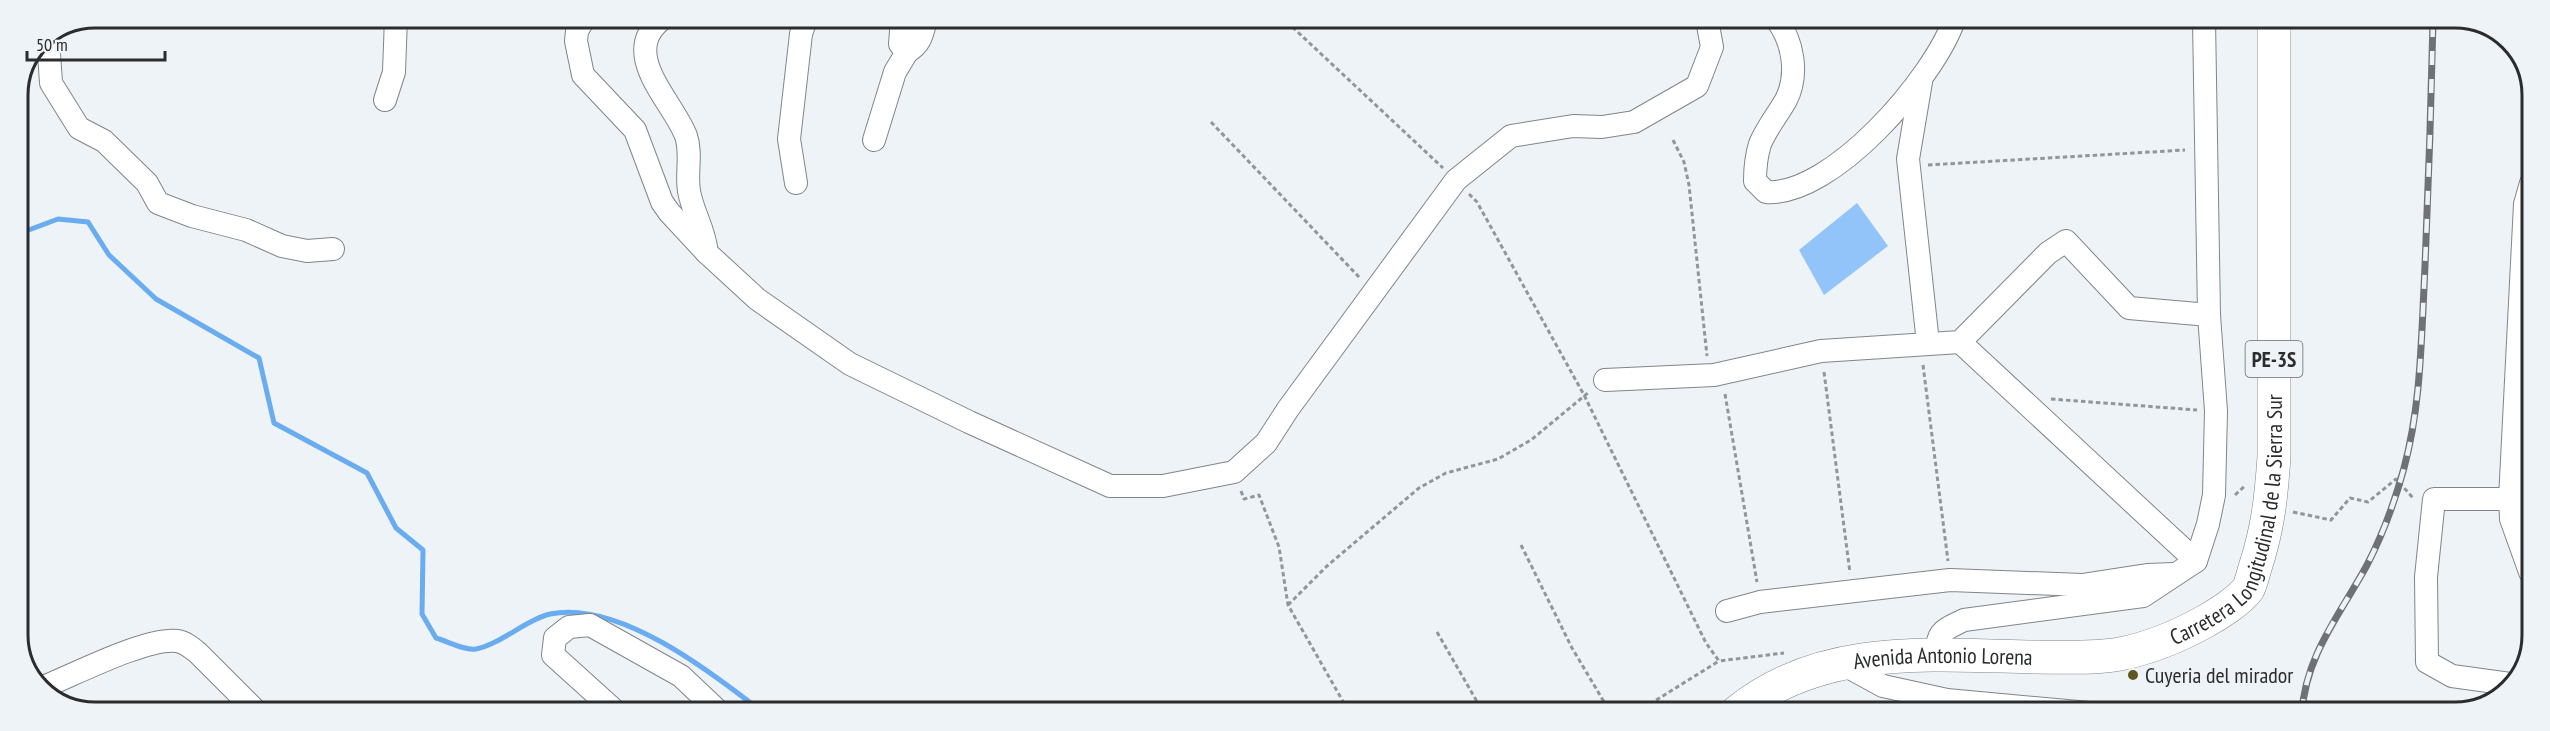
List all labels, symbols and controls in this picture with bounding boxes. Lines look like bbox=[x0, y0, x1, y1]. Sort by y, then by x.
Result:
scale bar bbox=[27, 24, 165, 62]
text: 50 m bbox=[36, 33, 68, 56]
road number: PE-3S bbox=[2246, 341, 2302, 377]
street label: Carretera Longitudinal de la Sierra Sur bbox=[2165, 394, 2288, 651]
street label: Avenida Antonio Lorena bbox=[1851, 641, 2033, 675]
place label: Cuyeria del mirador bbox=[2145, 661, 2293, 689]
marker: Cuyeria del mirador bbox=[2126, 668, 2140, 682]

